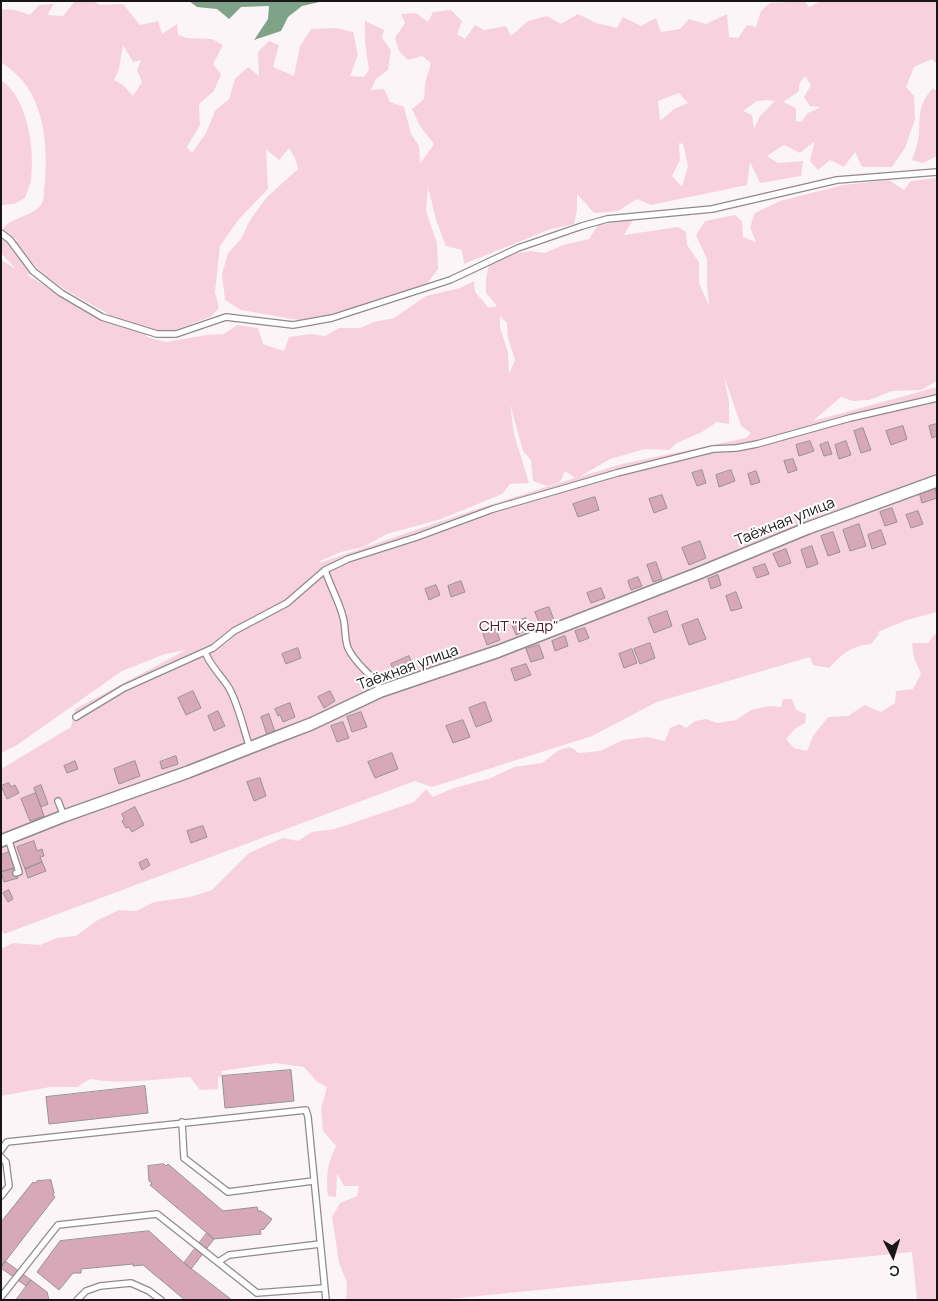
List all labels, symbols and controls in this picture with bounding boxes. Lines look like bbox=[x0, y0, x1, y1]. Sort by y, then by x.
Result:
street label: Таёжная улица bbox=[732, 494, 838, 550]
park label: СНТ "Кедр" bbox=[479, 618, 559, 636]
street label: Таёжная улица bbox=[355, 641, 461, 695]
north arrow bbox=[868, 1231, 918, 1281]
text: С bbox=[888, 1262, 900, 1281]

